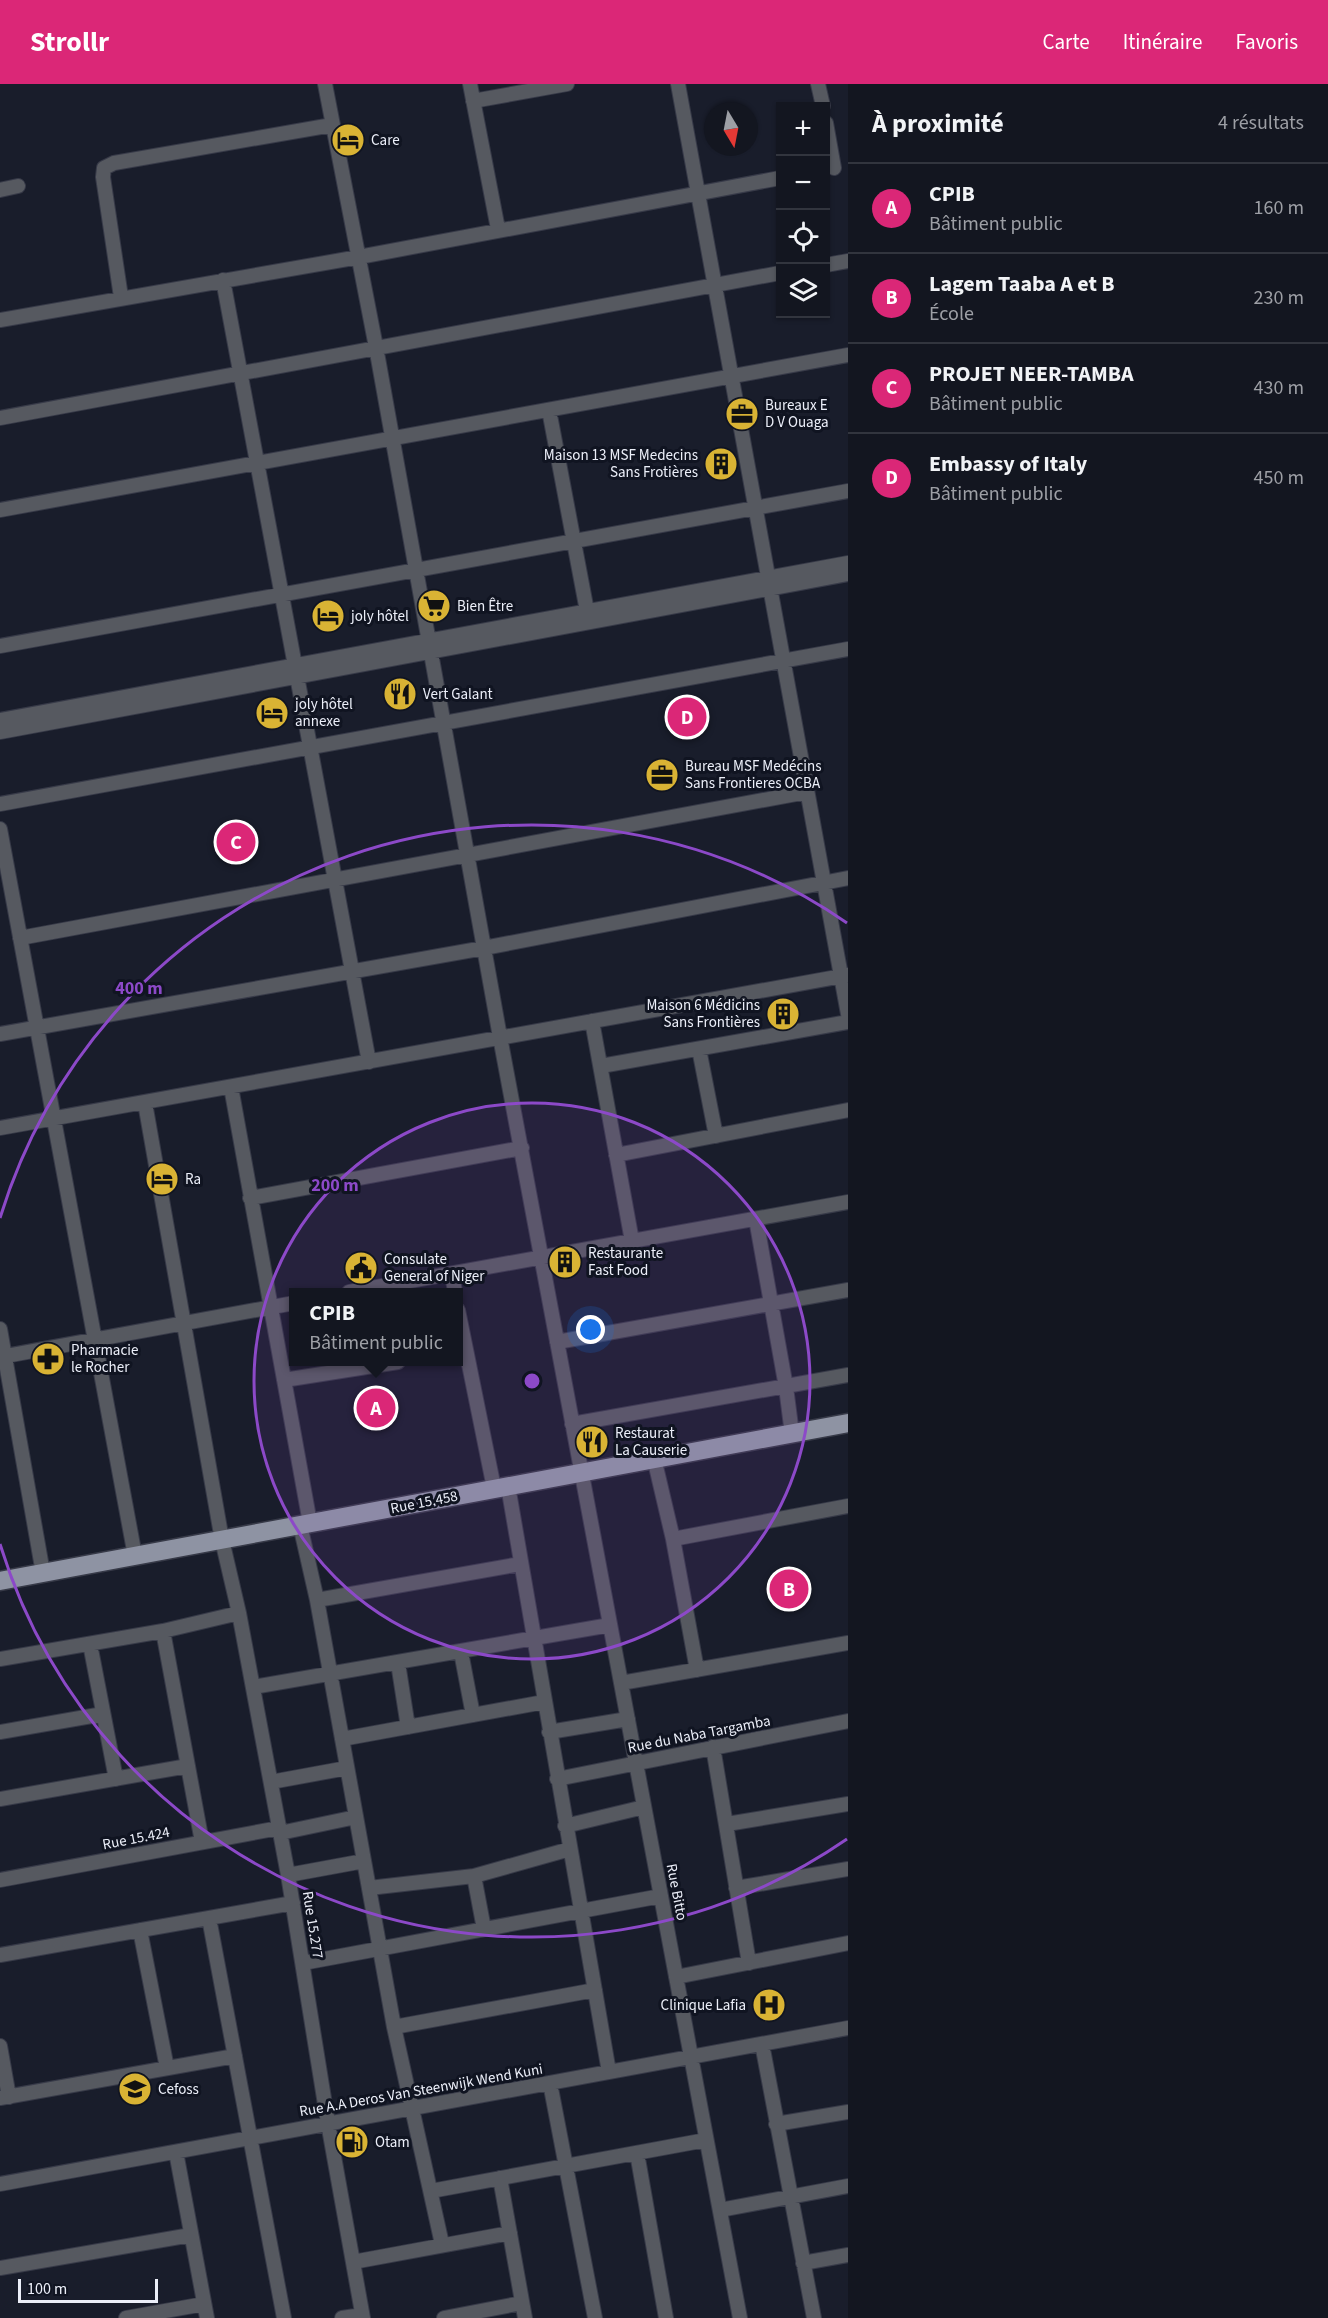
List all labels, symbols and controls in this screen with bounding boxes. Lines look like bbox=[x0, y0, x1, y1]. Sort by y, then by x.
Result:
text: Strollr bbox=[30, 22, 109, 62]
text: Carte bbox=[1043, 27, 1090, 57]
text: Itinéraire bbox=[1123, 27, 1202, 57]
text: Favoris bbox=[1235, 27, 1298, 57]
north arrow bbox=[704, 102, 758, 156]
map controls bbox=[776, 102, 830, 318]
button: + bbox=[776, 102, 830, 156]
text: À proximité bbox=[872, 105, 1004, 142]
text: 4 résultats bbox=[1218, 109, 1304, 137]
hotel icon: Care bbox=[330, 122, 366, 158]
place label: Care bbox=[371, 130, 400, 151]
button: − bbox=[776, 156, 830, 210]
text: CPIB bbox=[929, 178, 975, 210]
text: A bbox=[886, 194, 897, 222]
text: 160 m bbox=[1254, 194, 1304, 222]
button: locate bbox=[776, 210, 830, 264]
text: Bâtiment public bbox=[929, 210, 1063, 238]
button: layers bbox=[776, 264, 830, 318]
text: Lagem Taaba A et B bbox=[929, 268, 1115, 300]
text: B bbox=[885, 284, 898, 312]
text: 230 m bbox=[1254, 284, 1304, 312]
text: École bbox=[929, 300, 974, 328]
text: PROJET NEER-TAMBA bbox=[929, 358, 1134, 390]
text: C bbox=[886, 374, 897, 402]
text: 430 m bbox=[1254, 374, 1304, 402]
text: Bâtiment public bbox=[929, 390, 1063, 418]
place label: Bureaux E D V Ouaga bbox=[765, 395, 829, 433]
office icon: Bureaux E D V Ouaga bbox=[724, 396, 760, 432]
place label: Maison 13 MSF Medecins Sans Frotières bbox=[544, 445, 698, 483]
building icon: Maison 13 MSF Medecins Sans Frotières bbox=[703, 446, 739, 482]
text: Embassy of Italy bbox=[929, 448, 1087, 480]
text: D bbox=[885, 464, 898, 492]
text: 450 m bbox=[1254, 464, 1304, 492]
text: Bâtiment public bbox=[929, 480, 1063, 508]
supermarket icon: Bien Être bbox=[416, 588, 452, 624]
place label: Bien Être bbox=[457, 596, 513, 617]
hotel icon: joly hôtel bbox=[310, 598, 346, 634]
place label: joly hôtel bbox=[350, 606, 409, 627]
restaurant icon: Vert Galant bbox=[382, 676, 418, 712]
place label: Vert Galant bbox=[423, 684, 493, 705]
place label: joly hôtel annexe bbox=[294, 694, 353, 732]
pin: D bbox=[668, 694, 706, 740]
hotel icon: joly hôtel annexe bbox=[254, 695, 290, 731]
place label: Bureau MSF Medécins Sans Frontieres OCBA bbox=[685, 756, 821, 794]
office icon: Bureau MSF Medécins Sans Frontieres OCBA bbox=[644, 757, 680, 793]
pin: C bbox=[216, 820, 256, 864]
text: 400 m bbox=[115, 976, 163, 1001]
place label: Maison 6 Médicins Sans Frontières bbox=[646, 995, 760, 1033]
building icon: Maison 6 Médicins Sans Frontières bbox=[765, 996, 801, 1032]
hotel icon: Ra bbox=[144, 1161, 180, 1197]
place label: Ra bbox=[185, 1169, 201, 1190]
text: 200 m bbox=[311, 1173, 359, 1198]
place label: Restaurante Fast Food bbox=[588, 1243, 663, 1281]
building icon: Restaurante Fast Food bbox=[547, 1244, 583, 1280]
place label: Consulate General of Niger bbox=[384, 1249, 485, 1287]
public building icon: Consulate General of Niger bbox=[343, 1250, 379, 1286]
popup bbox=[289, 1288, 463, 1366]
text: CPIB bbox=[309, 1297, 355, 1329]
your location bbox=[576, 1315, 605, 1344]
text: Bâtiment public bbox=[309, 1329, 443, 1357]
place label: Pharmacie le Rocher bbox=[71, 1340, 138, 1378]
pharmacy icon: Pharmacie le Rocher bbox=[30, 1341, 66, 1377]
centre of rings bbox=[522, 1371, 542, 1391]
pin: A bbox=[356, 1386, 395, 1430]
place label: Restaurat La Causerie bbox=[615, 1423, 687, 1461]
restaurant icon: Restaurat La Causerie bbox=[574, 1424, 610, 1460]
street label: Rue 15.458 bbox=[389, 1486, 460, 1519]
pin: B bbox=[770, 1566, 808, 1612]
street label: Rue du Naba Targamba bbox=[626, 1710, 772, 1759]
street label: Rue 15.424 bbox=[101, 1822, 172, 1855]
street label: Rue Bitto bbox=[661, 1862, 692, 1922]
street label: Rue 15.277 bbox=[297, 1890, 328, 1960]
hospital icon: Clinique Lafia bbox=[751, 1987, 787, 2023]
place label: Clinique Lafia bbox=[661, 1995, 746, 2016]
street label: Rue A.A Deros Van Steenwijk Wend Kuni bbox=[298, 2059, 544, 2122]
school or university icon: Cefoss bbox=[117, 2071, 153, 2107]
place label: Cefoss bbox=[158, 2079, 199, 2100]
fuel station icon: Otam bbox=[334, 2124, 370, 2160]
place label: Otam bbox=[375, 2132, 410, 2153]
scale bar bbox=[18, 2276, 158, 2304]
text: 100 m bbox=[27, 2278, 67, 2300]

